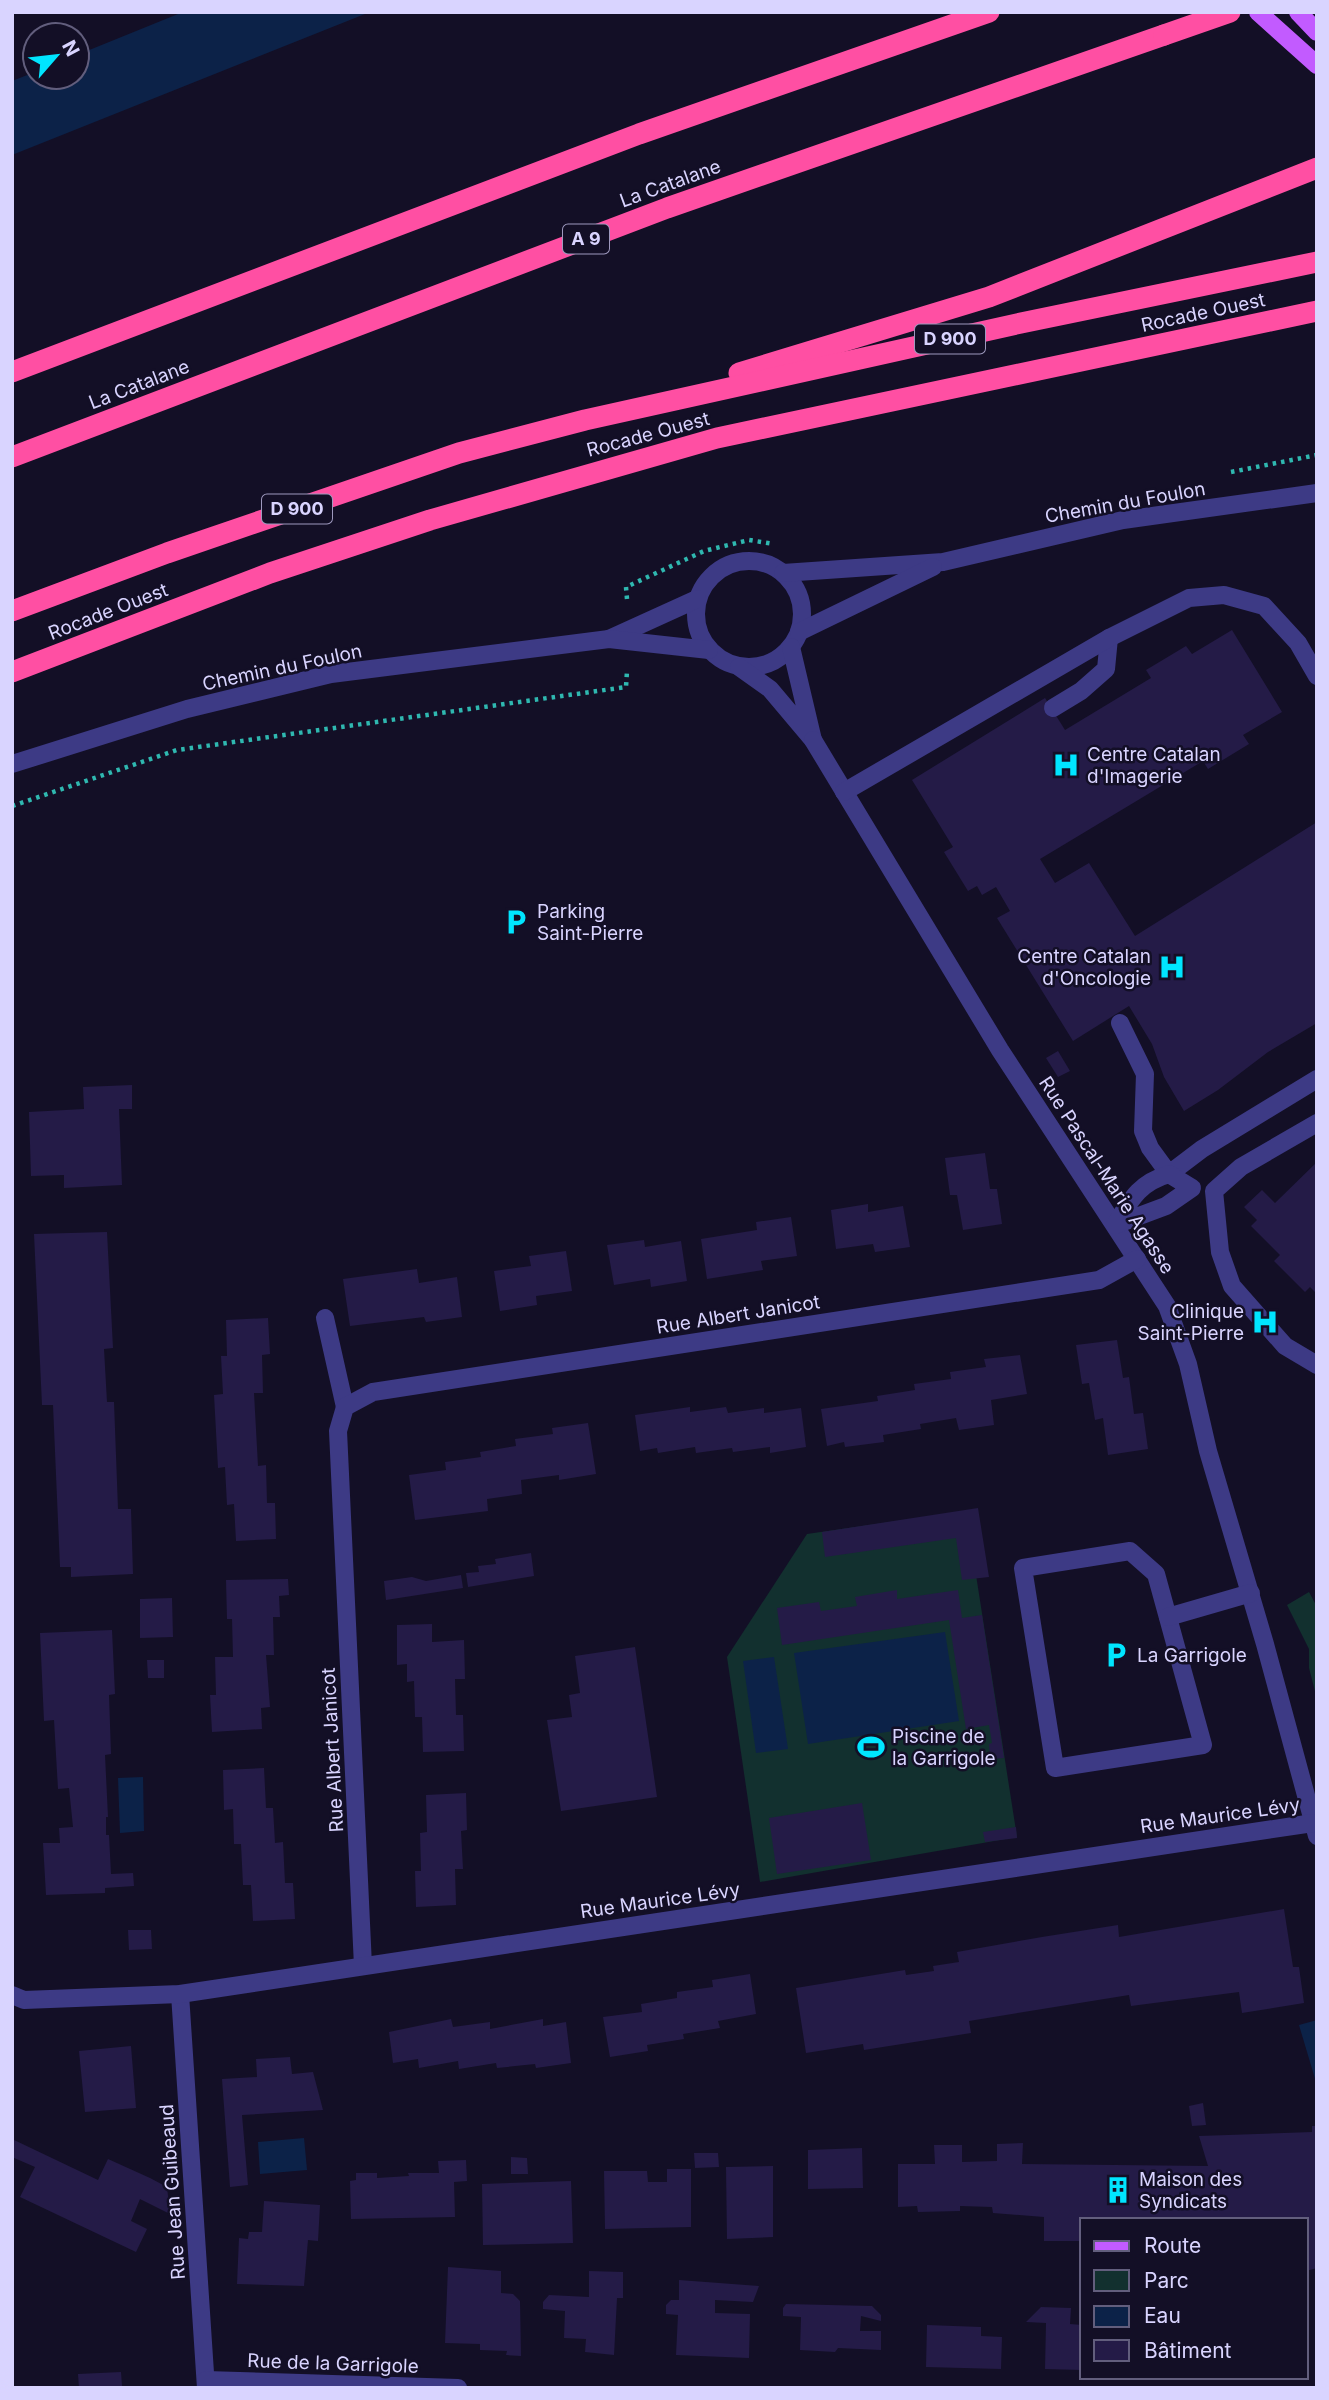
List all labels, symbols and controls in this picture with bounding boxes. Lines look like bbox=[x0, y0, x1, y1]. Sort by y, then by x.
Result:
north arrow bbox=[21, 21, 91, 91]
text: N bbox=[57, 36, 84, 60]
street label: La Catalane bbox=[617, 155, 724, 212]
road number: A 9 bbox=[563, 225, 609, 254]
street label: Rocade Ouest bbox=[1139, 288, 1267, 337]
road number: D 900 bbox=[915, 324, 985, 354]
street label: La Catalane bbox=[86, 355, 193, 414]
street label: Rocade Ouest bbox=[584, 407, 712, 462]
street label: Chemin du Foulon bbox=[1043, 477, 1207, 528]
road number: D 900 bbox=[262, 494, 332, 524]
street label: Rocade Ouest bbox=[45, 578, 171, 645]
street label: Chemin du Foulon bbox=[200, 639, 364, 696]
place label: Centre Catalan d'Imagerie bbox=[1087, 743, 1221, 788]
hospital icon: Centre Catalan d'Imagerie bbox=[1051, 750, 1081, 780]
place label: Parking Saint-Pierre bbox=[537, 900, 643, 945]
parking icon: Parking Saint-Pierre bbox=[501, 907, 531, 937]
place label: Centre Catalan d'Oncologie bbox=[1017, 945, 1151, 990]
hospital icon: Centre Catalan d'Oncologie bbox=[1157, 952, 1187, 982]
street label: Rue Pascal-Marie Agasse bbox=[1034, 1072, 1179, 1278]
street label: Rue Albert Janicot bbox=[655, 1290, 821, 1339]
place label: Clinique Saint-Pierre bbox=[1138, 1300, 1244, 1345]
hospital icon: Clinique Saint-Pierre bbox=[1250, 1307, 1280, 1337]
parking icon: La Garrigole bbox=[1101, 1640, 1131, 1670]
place label: La Garrigole bbox=[1137, 1644, 1247, 1667]
street label: Rue Albert Janicot bbox=[317, 1667, 348, 1833]
place label: Piscine de la Garrigole bbox=[892, 1725, 996, 1770]
sports icon: Piscine de la Garrigole bbox=[856, 1732, 886, 1762]
street label: Rue Maurice Lévy bbox=[1139, 1793, 1302, 1838]
street label: Rue Maurice Lévy bbox=[579, 1878, 742, 1923]
street label: Rue Jean Guibeaud bbox=[155, 2104, 190, 2280]
place label: Maison des Syndicats bbox=[1139, 2168, 1242, 2213]
building icon: Maison des Syndicats bbox=[1103, 2175, 1133, 2205]
legend bbox=[1080, 2218, 1308, 2379]
text: Route bbox=[1144, 2233, 1201, 2258]
text: Parc bbox=[1144, 2268, 1189, 2293]
text: Eau bbox=[1144, 2303, 1181, 2328]
text: Bâtiment bbox=[1144, 2338, 1232, 2363]
street label: Rue de la Garrigole bbox=[247, 2349, 419, 2378]

